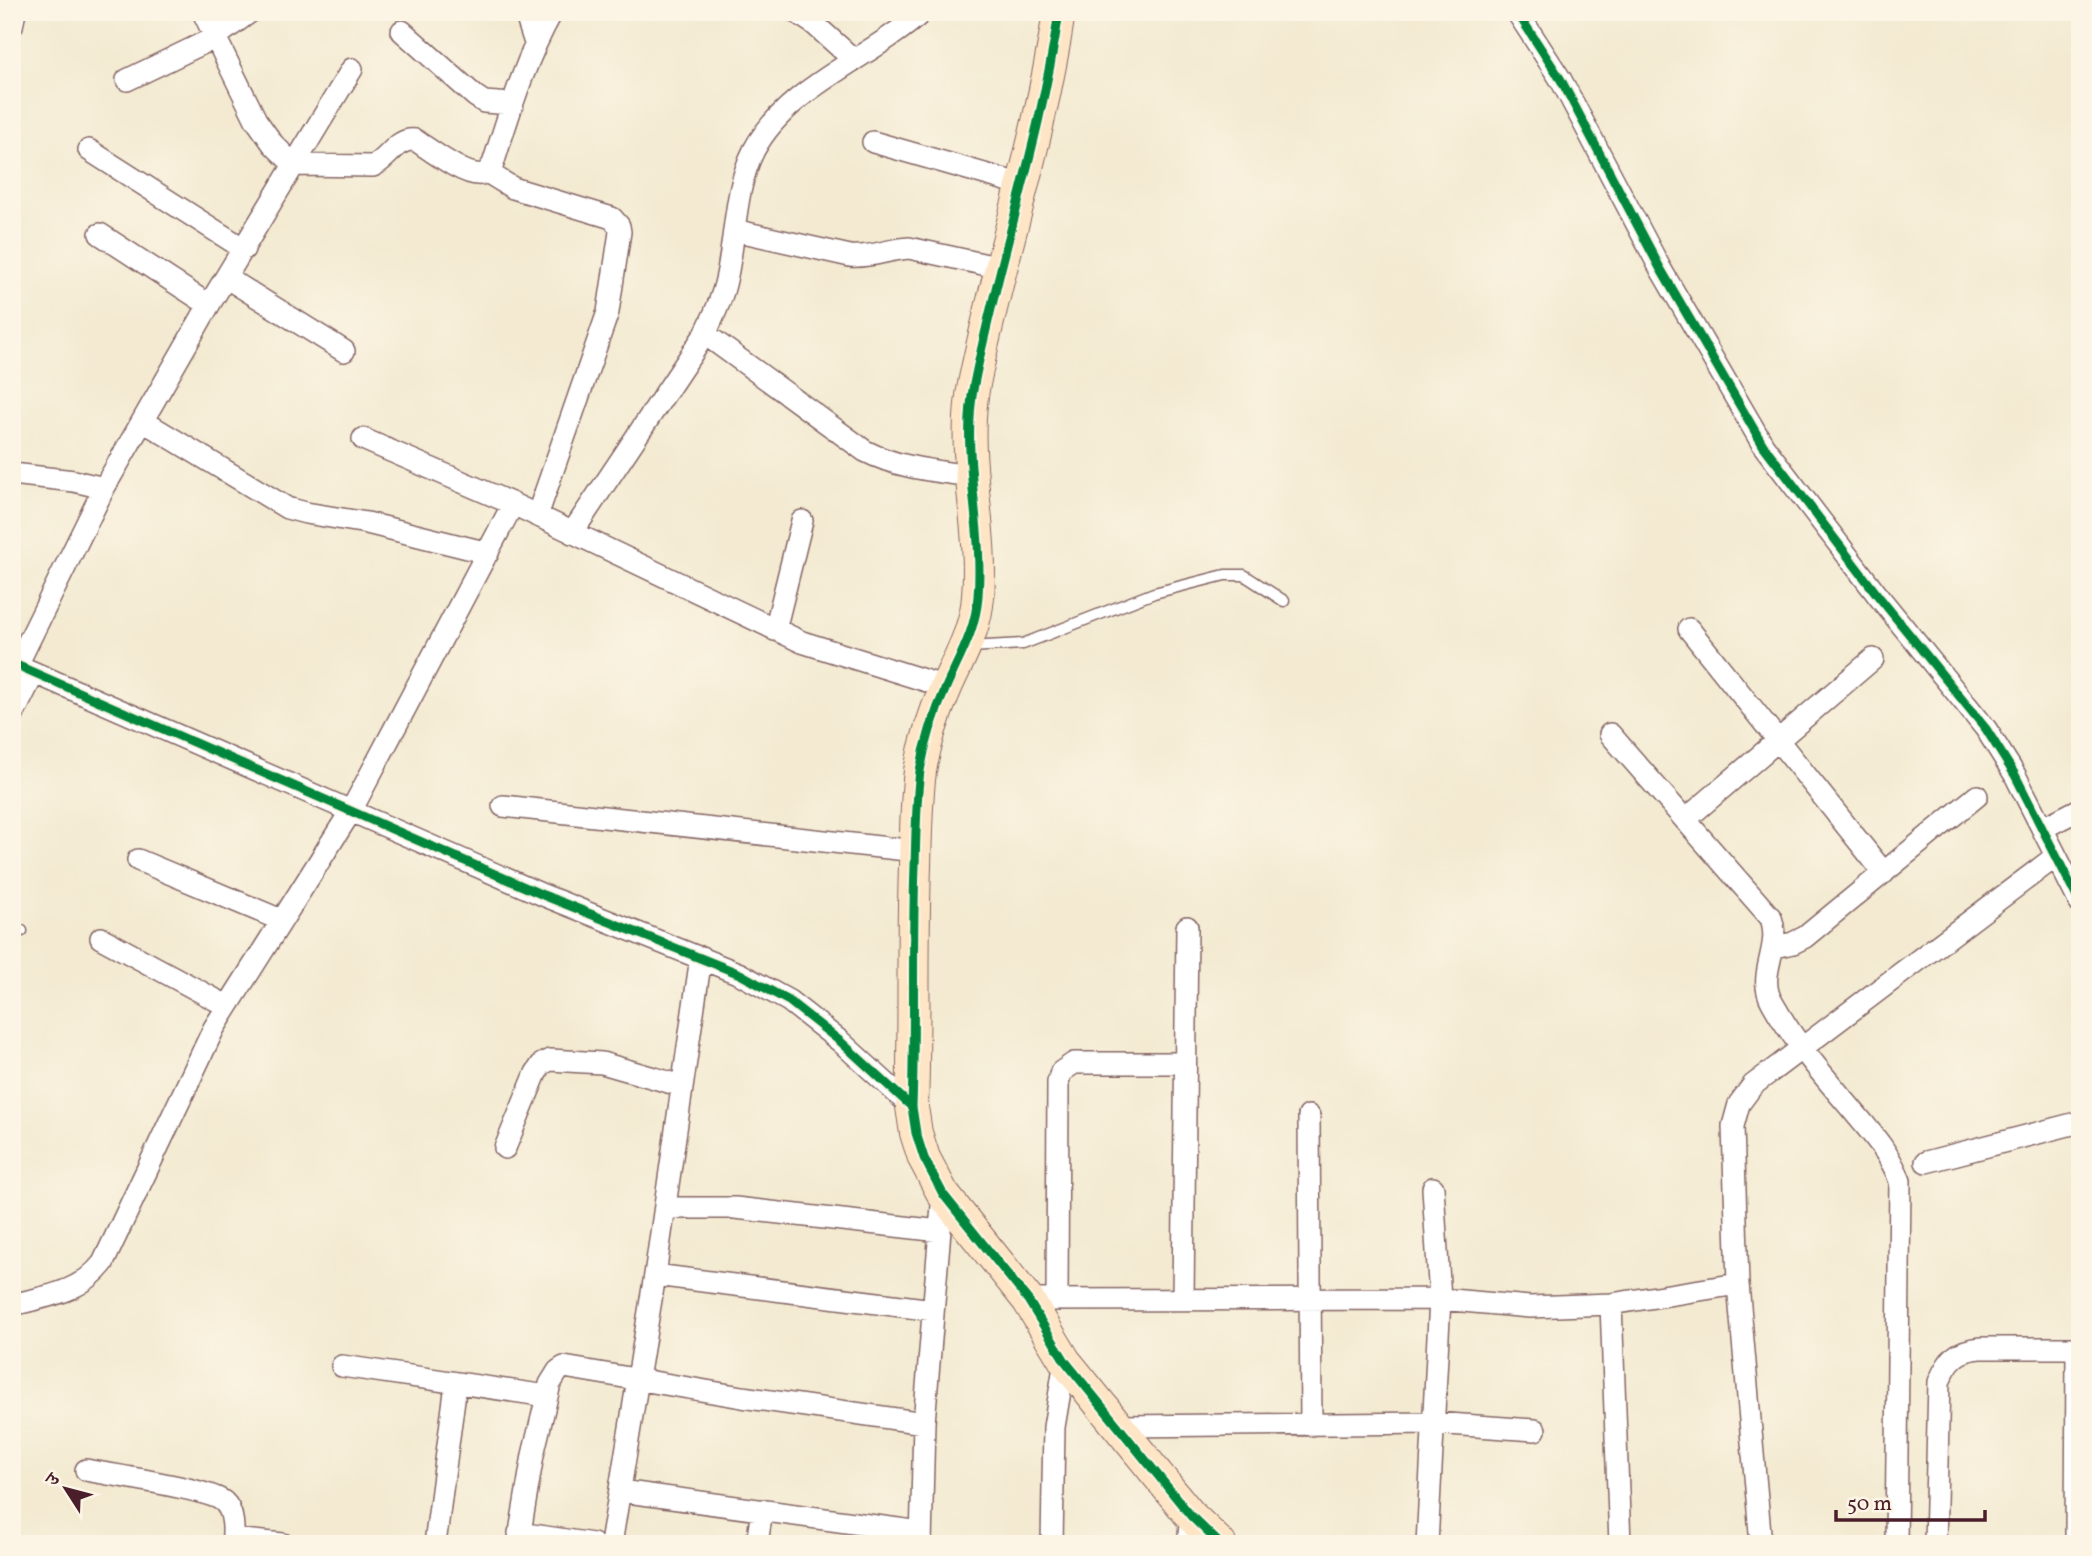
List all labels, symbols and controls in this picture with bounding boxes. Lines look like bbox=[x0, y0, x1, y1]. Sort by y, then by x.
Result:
north arrow bbox=[32, 1454, 102, 1524]
text: उ bbox=[39, 1468, 68, 1493]
scale bar bbox=[1836, 1479, 1985, 1523]
text: 50 m bbox=[1847, 1490, 1892, 1519]

